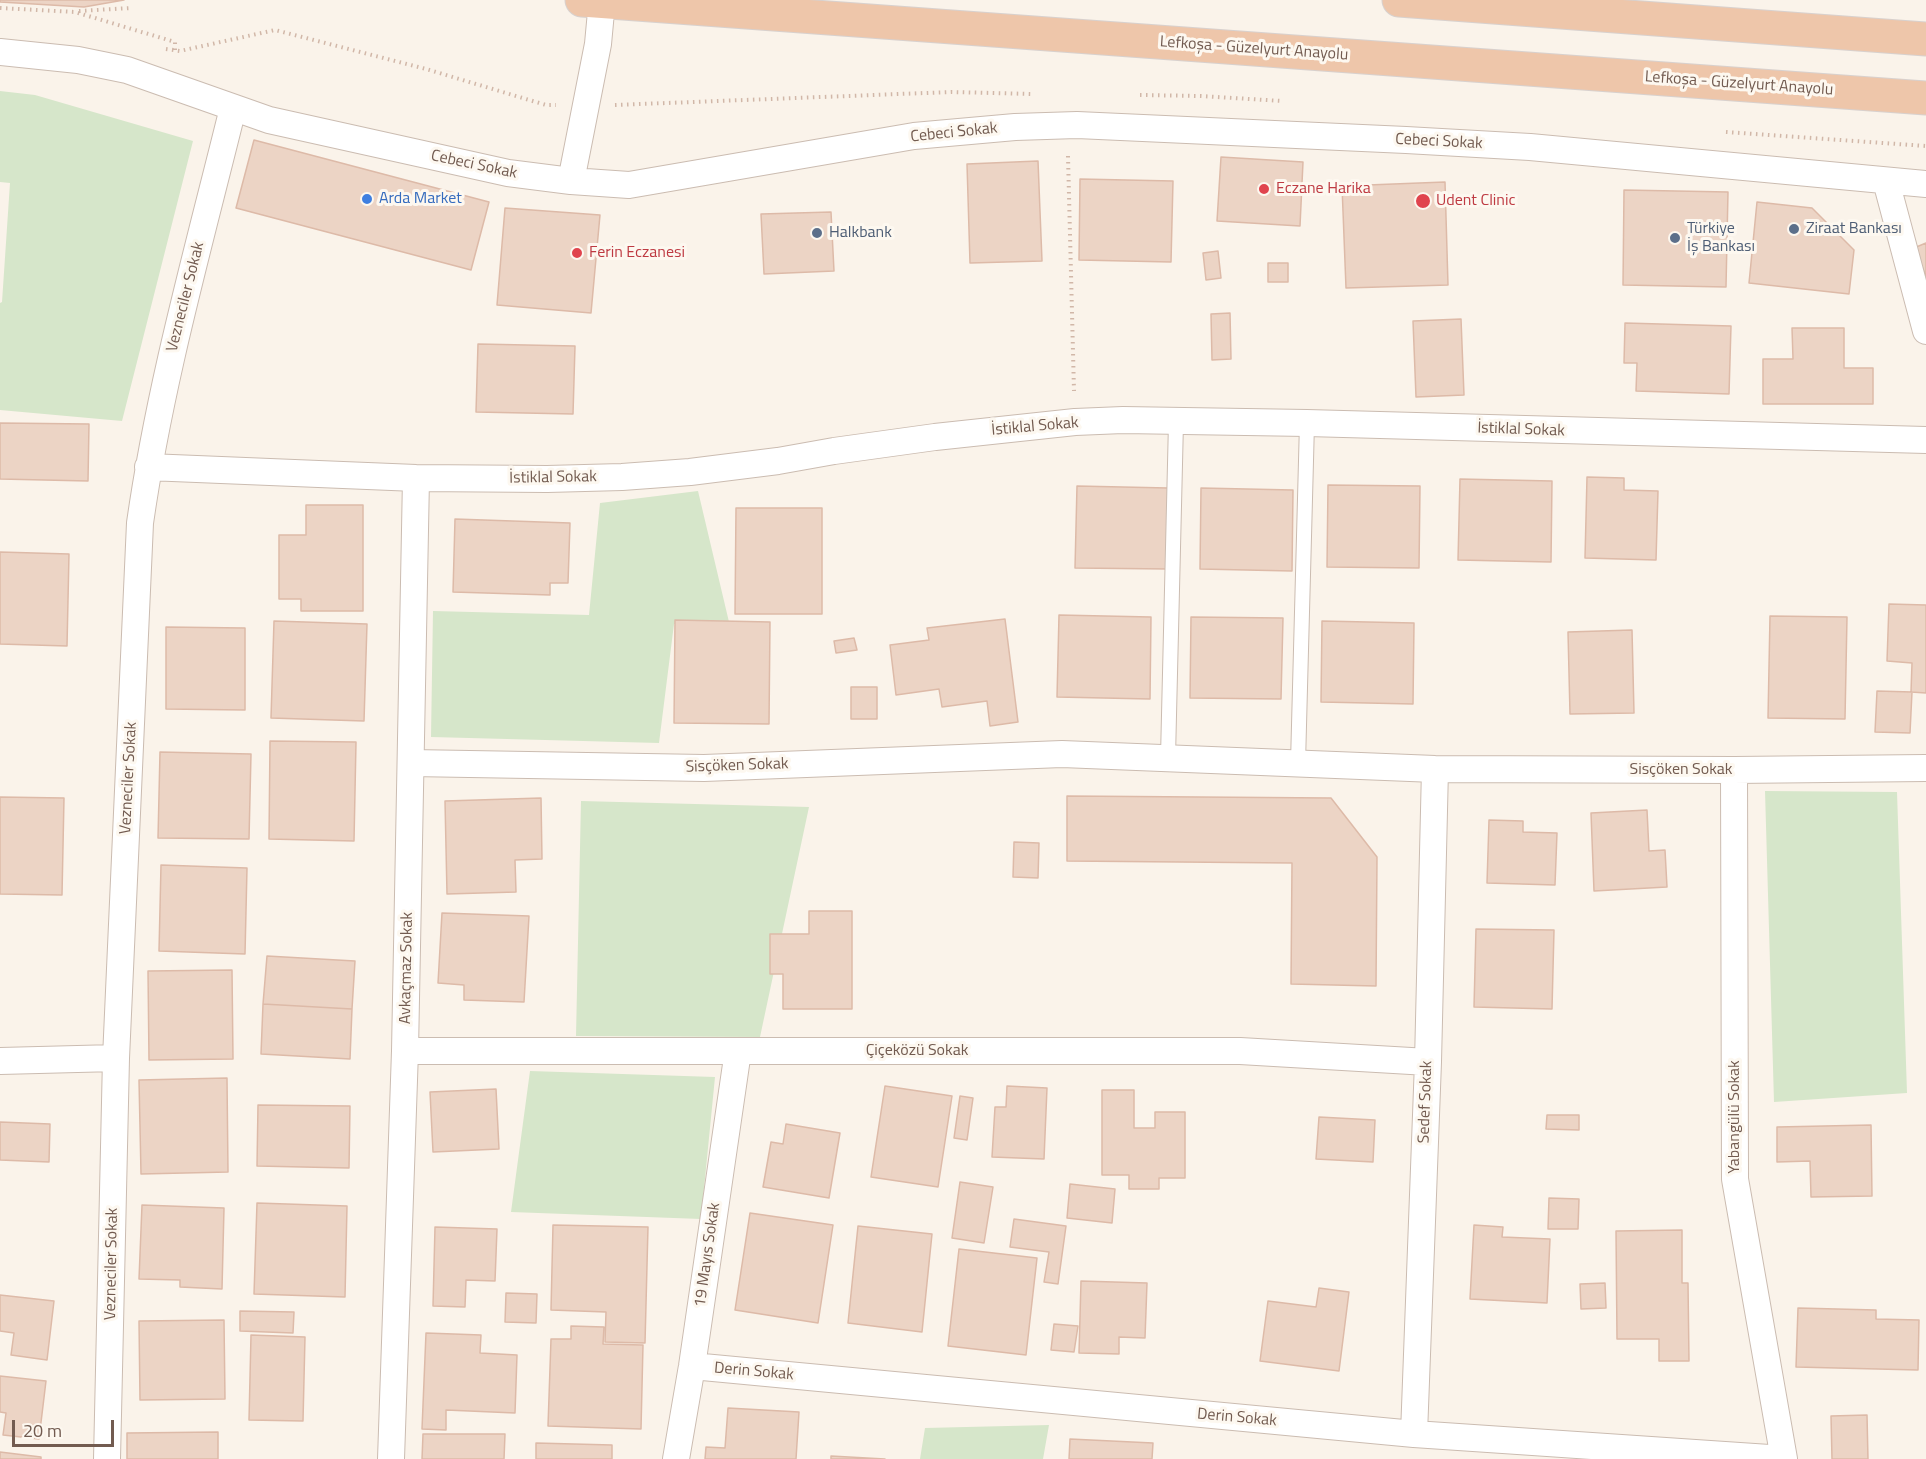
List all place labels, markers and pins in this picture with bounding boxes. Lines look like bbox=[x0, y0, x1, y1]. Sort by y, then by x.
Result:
place label: Eczane Harika bbox=[1276, 179, 1371, 199]
marker: Eczane Harika bbox=[1257, 182, 1271, 196]
place label: Arda Market bbox=[379, 189, 462, 209]
place label: Udent Clinic bbox=[1436, 191, 1515, 211]
marker: Arda Market bbox=[360, 192, 374, 206]
marker: Udent Clinic bbox=[1414, 192, 1432, 210]
place label: Türkiye İş Bankası bbox=[1687, 219, 1755, 257]
place label: Ziraat Bankası bbox=[1806, 219, 1902, 239]
marker: Ziraat Bankası bbox=[1787, 222, 1801, 236]
place label: Halkbank bbox=[829, 223, 892, 243]
marker: Halkbank bbox=[810, 226, 824, 240]
marker: Türkiye İş Bankası bbox=[1668, 231, 1682, 245]
place label: Ferin Eczanesi bbox=[589, 243, 685, 263]
marker: Ferin Eczanesi bbox=[570, 246, 584, 260]

